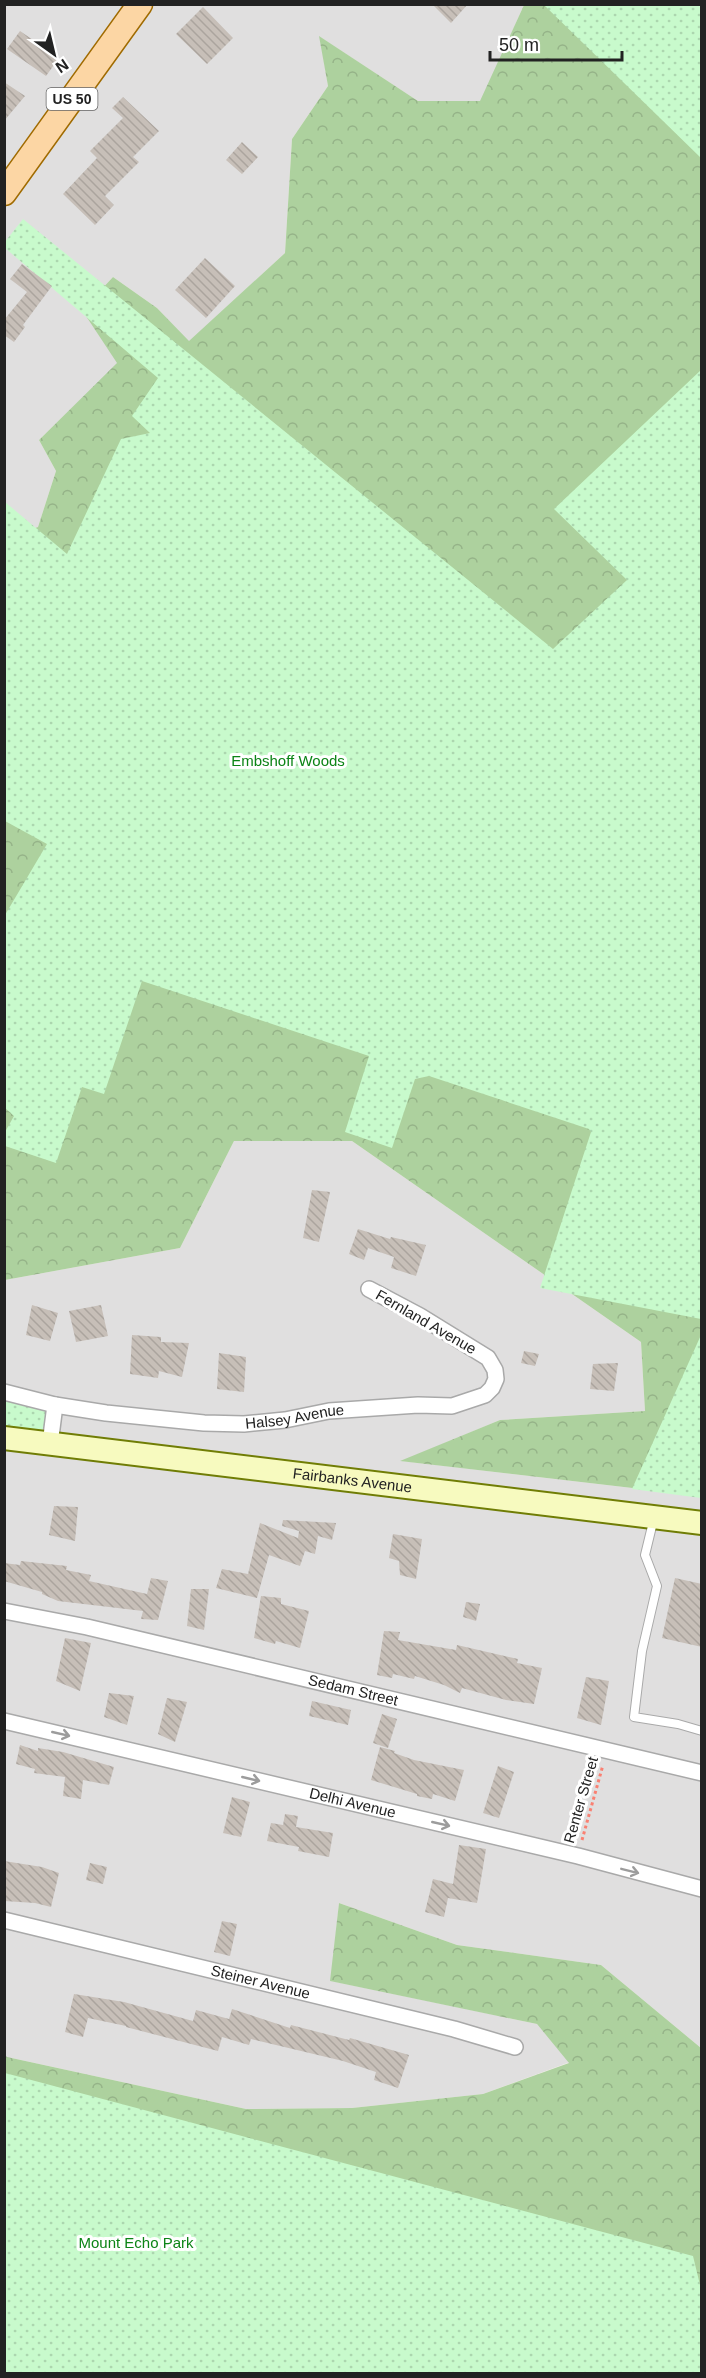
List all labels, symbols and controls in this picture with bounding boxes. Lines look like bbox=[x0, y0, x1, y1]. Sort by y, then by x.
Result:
north arrow bbox=[24, 24, 84, 84]
scale bar bbox=[490, 24, 622, 62]
text: 50 m bbox=[499, 35, 539, 55]
text: N bbox=[53, 56, 72, 76]
road number: US 50 bbox=[46, 88, 98, 110]
park label: Embshoff Woods bbox=[231, 752, 345, 769]
street label: Fernland Avenue bbox=[373, 1286, 479, 1357]
street label: Halsey Avenue bbox=[244, 1401, 345, 1432]
street label: Fairbanks Avenue bbox=[292, 1464, 413, 1496]
street label: Sedam Street bbox=[307, 1671, 401, 1709]
one-way arrow bbox=[51, 1729, 71, 1740]
street label: Renter Street bbox=[560, 1754, 601, 1845]
one-way arrow bbox=[241, 1773, 260, 1785]
street label: Delhi Avenue bbox=[308, 1784, 397, 1821]
one-way arrow bbox=[431, 1818, 450, 1830]
one-way arrow bbox=[620, 1865, 639, 1877]
street label: Steiner Avenue bbox=[209, 1961, 312, 2002]
park label: Mount Echo Park bbox=[78, 2234, 194, 2251]

